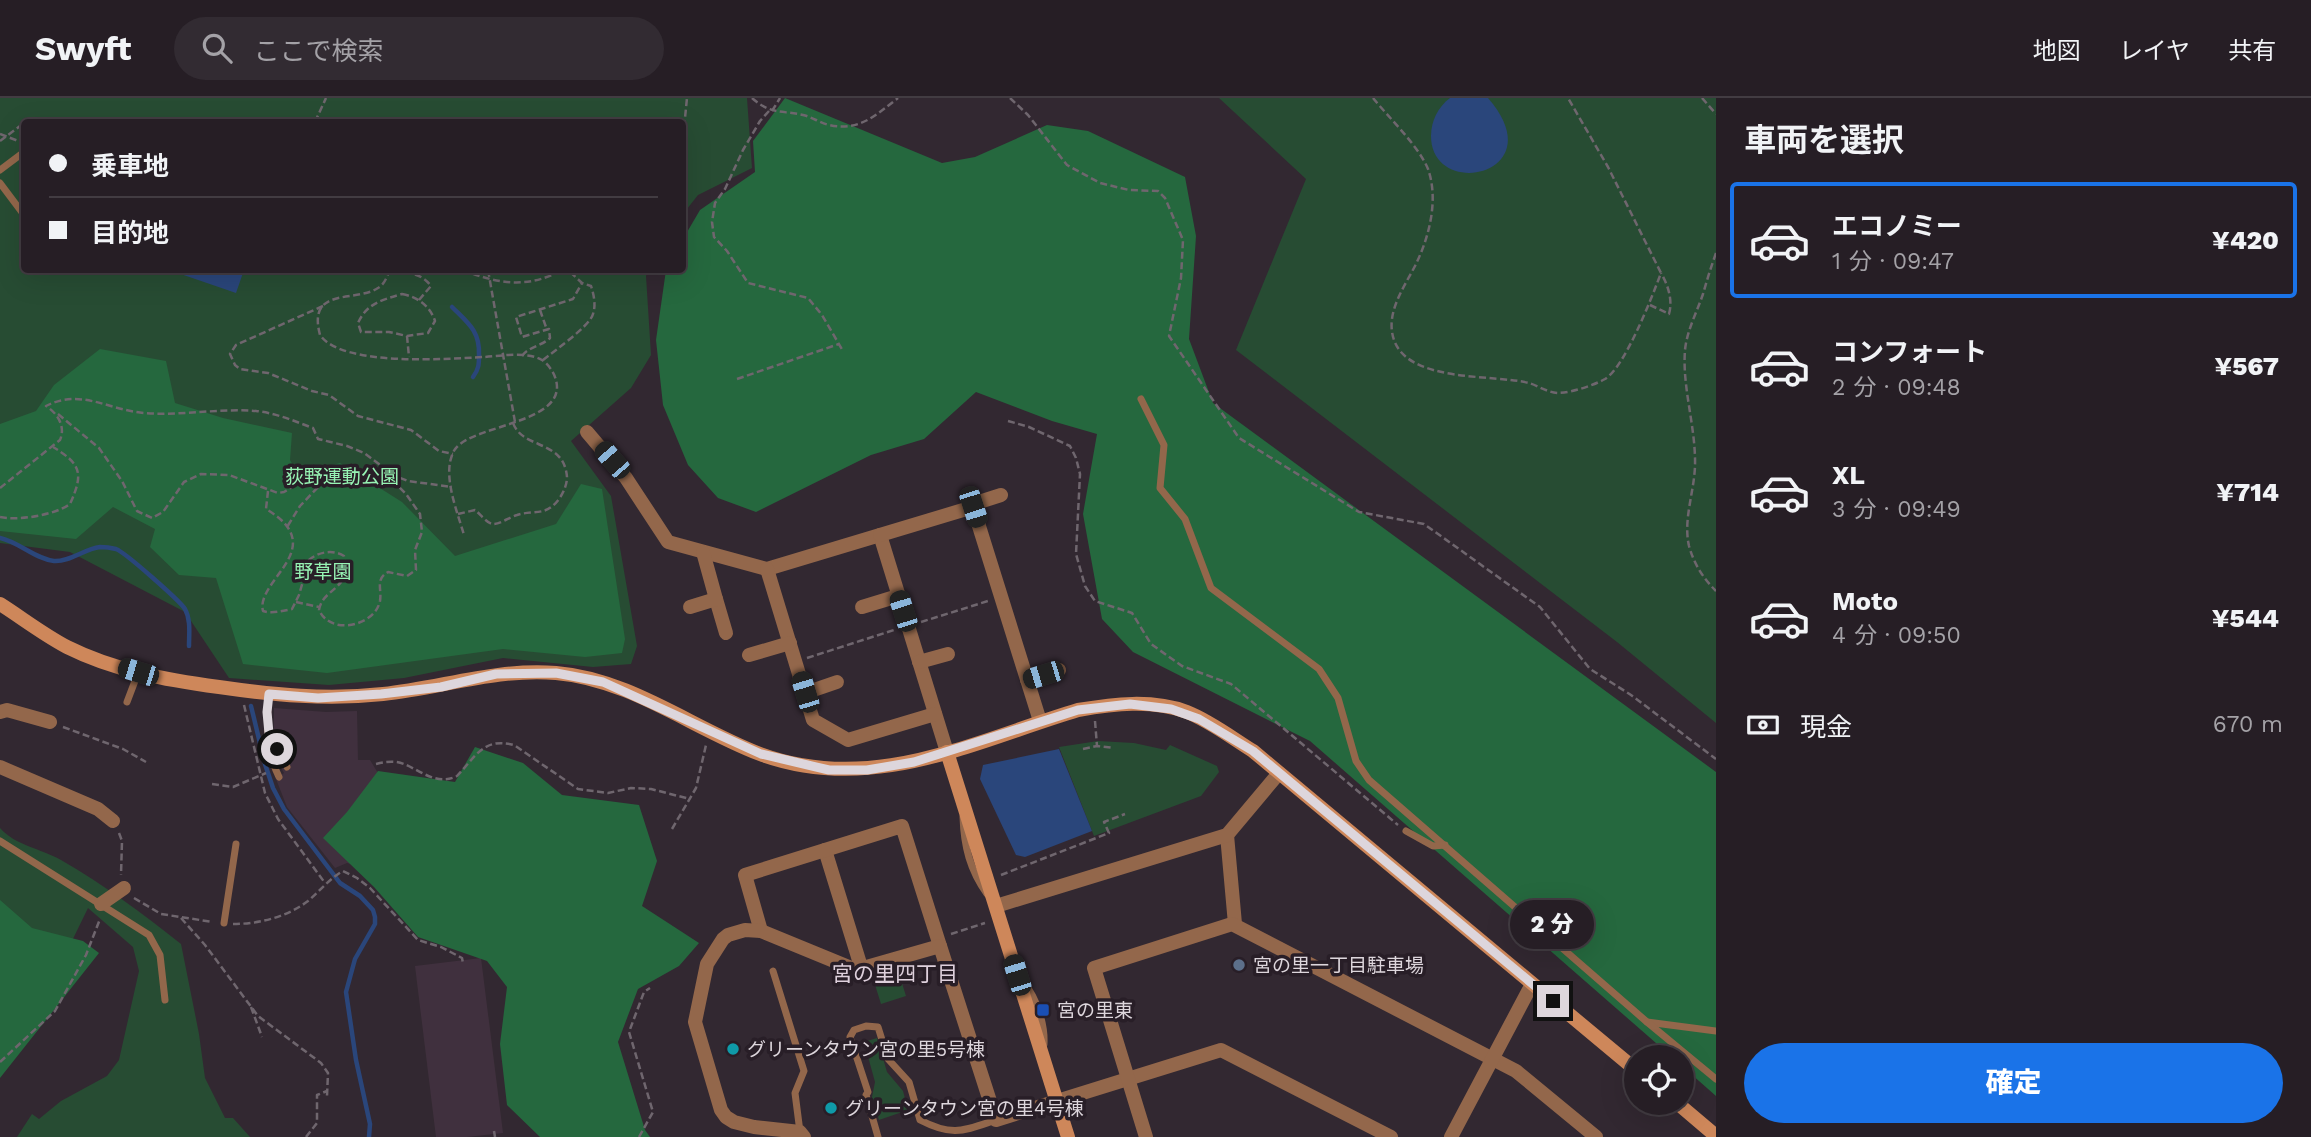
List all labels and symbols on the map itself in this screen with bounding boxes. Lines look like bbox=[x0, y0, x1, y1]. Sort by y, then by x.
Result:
car bbox=[591, 437, 634, 483]
park label: 荻野運動公園 bbox=[285, 465, 399, 488]
car bbox=[957, 484, 990, 530]
park label: 野草園 bbox=[294, 560, 352, 583]
car bbox=[887, 588, 920, 634]
car bbox=[115, 656, 162, 688]
car bbox=[1020, 659, 1067, 691]
car bbox=[789, 669, 822, 715]
route start bbox=[261, 733, 293, 765]
callout: 2 分 bbox=[1511, 900, 1595, 948]
car bbox=[1001, 952, 1034, 998]
place label: 宮の里一丁目駐車場 bbox=[1253, 954, 1424, 977]
marker: 宮の里一丁目駐車場 bbox=[1231, 957, 1247, 973]
district label: 宮の里四丁目 bbox=[832, 961, 958, 986]
route end bbox=[1537, 985, 1569, 1017]
place label: 宮の里東 bbox=[1057, 999, 1133, 1022]
marker: 宮の里東 bbox=[1035, 1002, 1051, 1018]
place label: グリーンタウン宮の里5号棟 bbox=[747, 1038, 985, 1061]
marker: グリーンタウン宮の里5号棟 bbox=[725, 1041, 741, 1057]
place label: グリーンタウン宮の里4号棟 bbox=[845, 1097, 1084, 1120]
marker: グリーンタウン宮の里4号棟 bbox=[823, 1100, 839, 1116]

